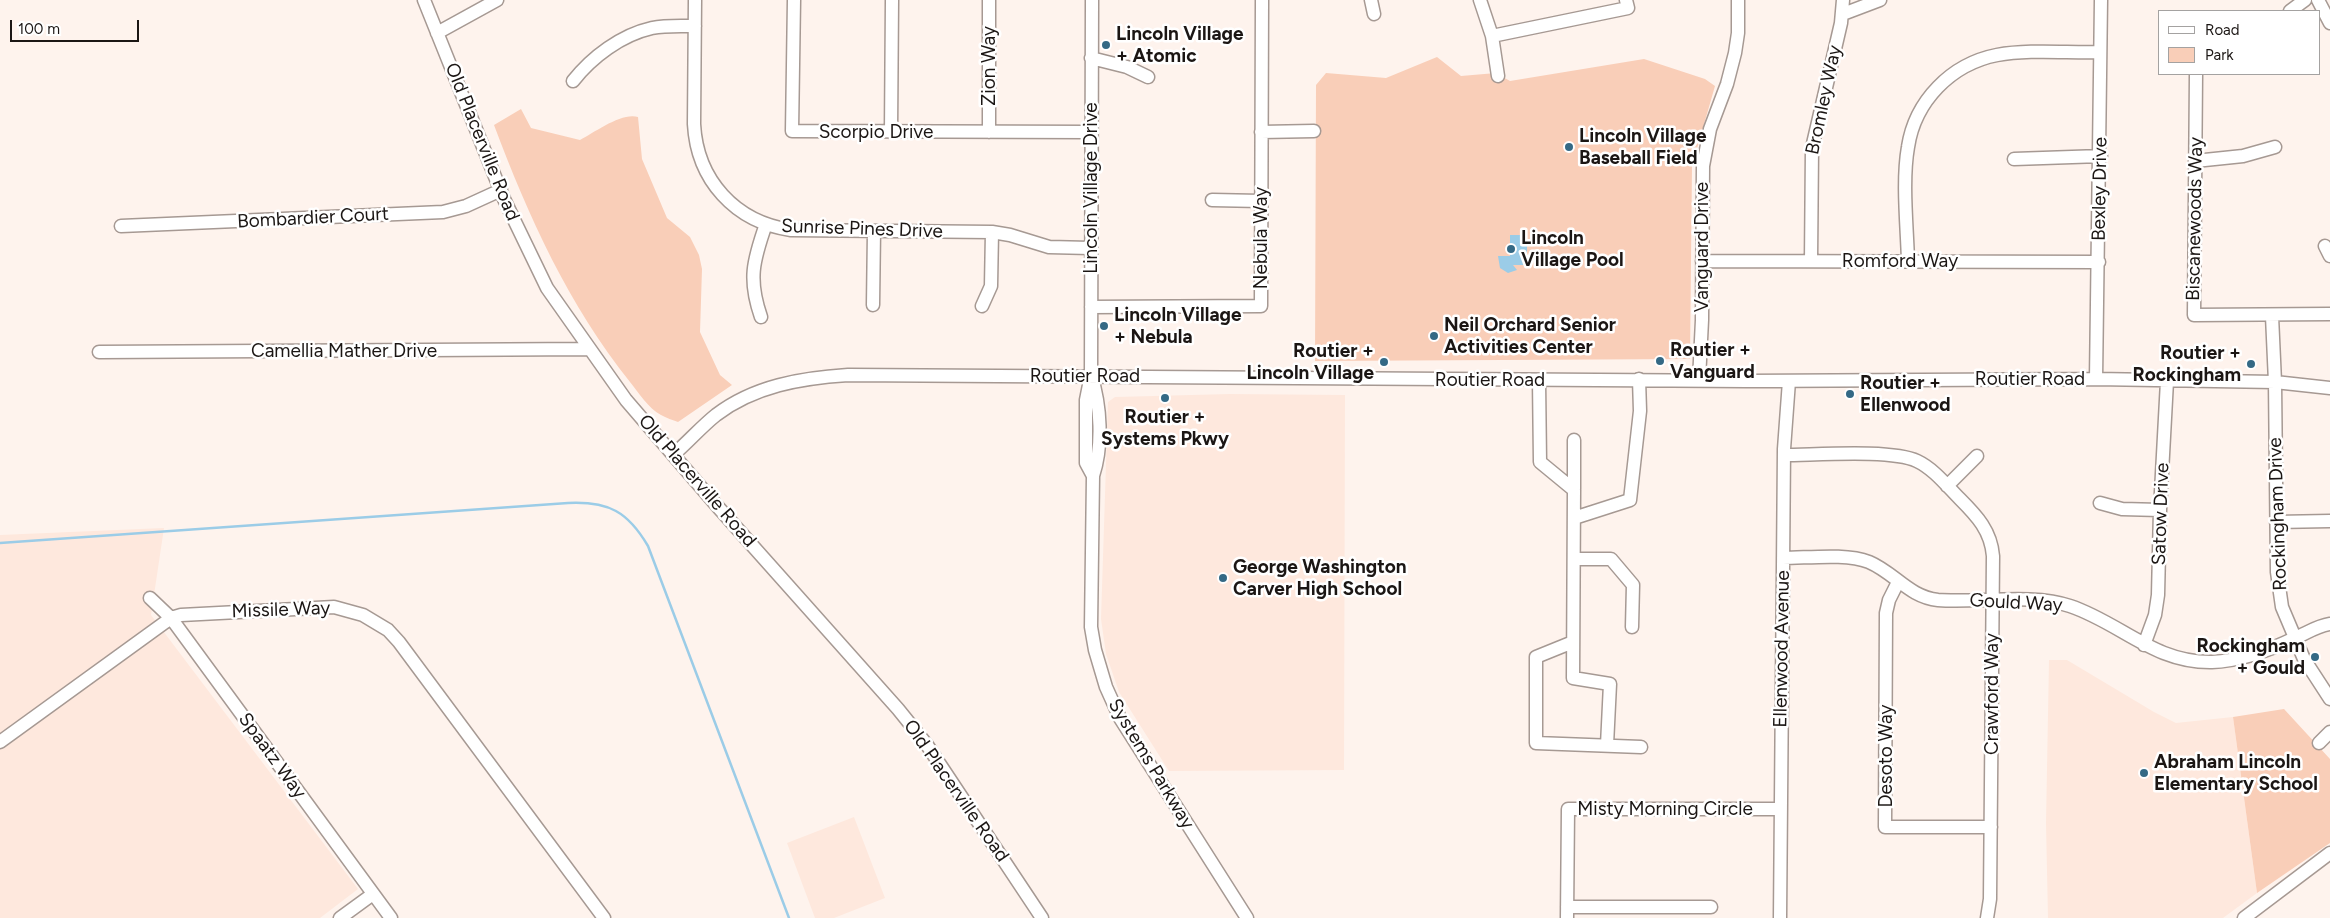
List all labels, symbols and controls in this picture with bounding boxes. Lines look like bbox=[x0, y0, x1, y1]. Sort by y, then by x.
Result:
scale bar bbox=[12, 10, 141, 42]
legend bbox=[2158, 10, 2320, 75]
text: 100 m bbox=[18, 20, 60, 38]
text: Road bbox=[2205, 21, 2240, 39]
place label: Lincoln Village + Atomic bbox=[1116, 23, 1243, 67]
street label: Zion Way bbox=[978, 26, 1000, 106]
marker: Lincoln Village + Atomic bbox=[1100, 39, 1112, 51]
street label: Bromley Way bbox=[1801, 43, 1847, 157]
text: Park bbox=[2205, 46, 2234, 64]
street label: Old Placerville Road bbox=[440, 60, 524, 224]
street label: Lincoln Village Drive bbox=[1080, 102, 1102, 274]
street label: Scorpio Drive bbox=[819, 121, 933, 143]
place label: Lincoln Village Baseball Field bbox=[1579, 125, 1706, 169]
street label: Bexley Drive bbox=[2088, 137, 2112, 241]
street label: Biscanewoods Way bbox=[2182, 137, 2208, 301]
marker: Lincoln Village Baseball Field bbox=[1563, 141, 1575, 153]
street label: Vanguard Drive bbox=[1691, 182, 1713, 312]
street label: Nebula Way bbox=[1250, 187, 1272, 289]
street label: Bombardier Court bbox=[237, 203, 389, 233]
street label: Sunrise Pines Drive bbox=[781, 215, 943, 243]
place label: Lincoln Village Pool bbox=[1521, 227, 1624, 271]
marker: Lincoln Village Pool bbox=[1505, 243, 1517, 255]
street label: Romford Way bbox=[1842, 250, 1958, 272]
place label: Lincoln Village + Nebula bbox=[1114, 304, 1241, 348]
place label: Neil Orchard Senior Activities Center bbox=[1444, 314, 1616, 358]
marker: Lincoln Village + Nebula bbox=[1098, 320, 1110, 332]
marker: Neil Orchard Senior Activities Center bbox=[1428, 330, 1440, 342]
place label: Routier + Vanguard bbox=[1670, 339, 1755, 383]
street label: Camellia Mather Drive bbox=[251, 340, 437, 362]
place label: Routier + Lincoln Village bbox=[1247, 340, 1374, 384]
place label: Routier + Rockingham bbox=[2132, 342, 2241, 386]
marker: Routier + Vanguard bbox=[1654, 355, 1666, 367]
marker: Routier + Lincoln Village bbox=[1378, 356, 1390, 368]
marker: Routier + Rockingham bbox=[2245, 358, 2257, 370]
street label: Routier Road bbox=[1030, 365, 1140, 387]
street label: Routier Road bbox=[1975, 368, 2085, 390]
street label: Routier Road bbox=[1435, 369, 1545, 391]
place label: Routier + Ellenwood bbox=[1860, 372, 1951, 416]
marker: Routier + Ellenwood bbox=[1844, 388, 1856, 400]
marker: Routier + Systems Pkwy bbox=[1159, 392, 1171, 404]
place label: Routier + Systems Pkwy bbox=[1101, 406, 1229, 450]
street label: Old Placerville Road bbox=[633, 410, 761, 552]
street label: Rockingham Drive bbox=[2264, 437, 2292, 591]
street label: Satow Drive bbox=[2148, 462, 2174, 566]
place label: George Washington Carver High School bbox=[1233, 556, 1407, 600]
street label: Ellenwood Avenue bbox=[1769, 570, 1795, 728]
marker: George Washington Carver High School bbox=[1217, 572, 1229, 584]
street label: Gould Way bbox=[1969, 589, 2063, 617]
street label: Missile Way bbox=[231, 597, 331, 623]
street label: Crawford Way bbox=[1981, 633, 2003, 755]
place label: Rockingham + Gould bbox=[2196, 635, 2305, 679]
marker: Rockingham + Gould bbox=[2309, 651, 2321, 663]
street label: Systems Parkway bbox=[1103, 695, 1199, 833]
street label: Desoto Way bbox=[1875, 704, 1897, 808]
street label: Spaatz Way bbox=[233, 709, 311, 803]
street label: Old Placerville Road bbox=[898, 716, 1014, 866]
place label: Abraham Lincoln Elementary School bbox=[2154, 751, 2318, 795]
marker: Abraham Lincoln Elementary School bbox=[2138, 767, 2150, 779]
street label: Misty Morning Circle bbox=[1577, 798, 1753, 820]

